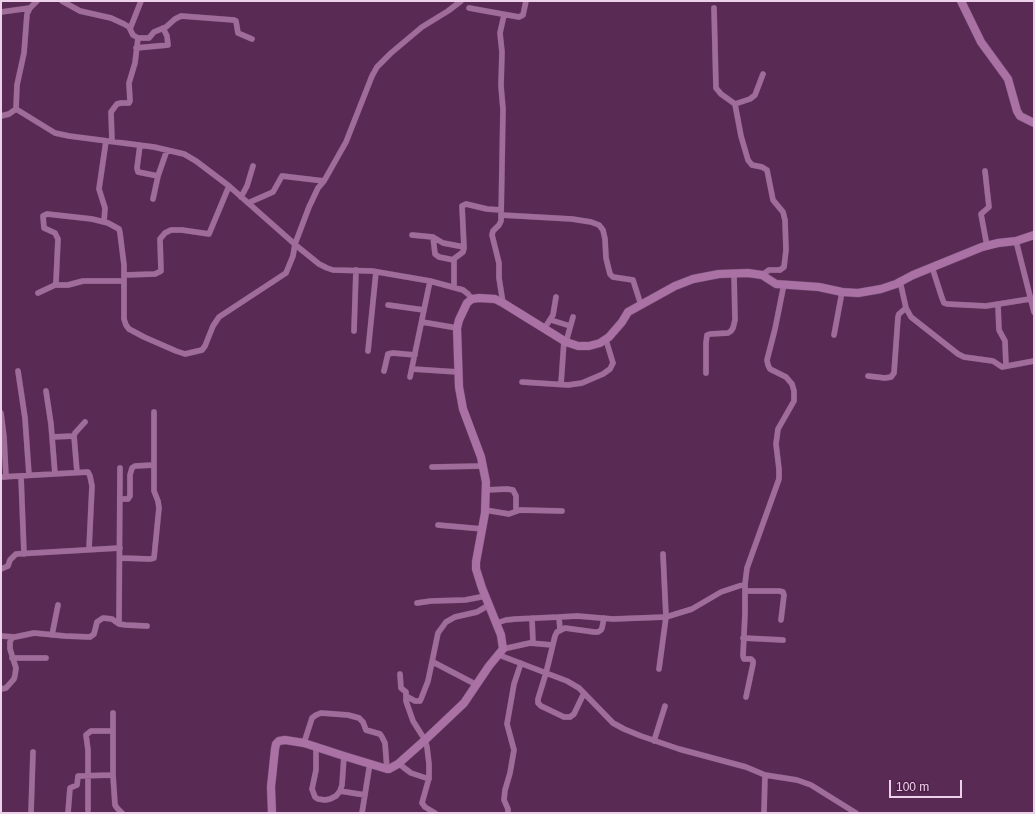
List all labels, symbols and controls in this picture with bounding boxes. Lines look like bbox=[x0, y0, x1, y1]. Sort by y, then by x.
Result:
scale bar bbox=[891, 772, 964, 798]
text: 100 m bbox=[896, 780, 929, 794]

